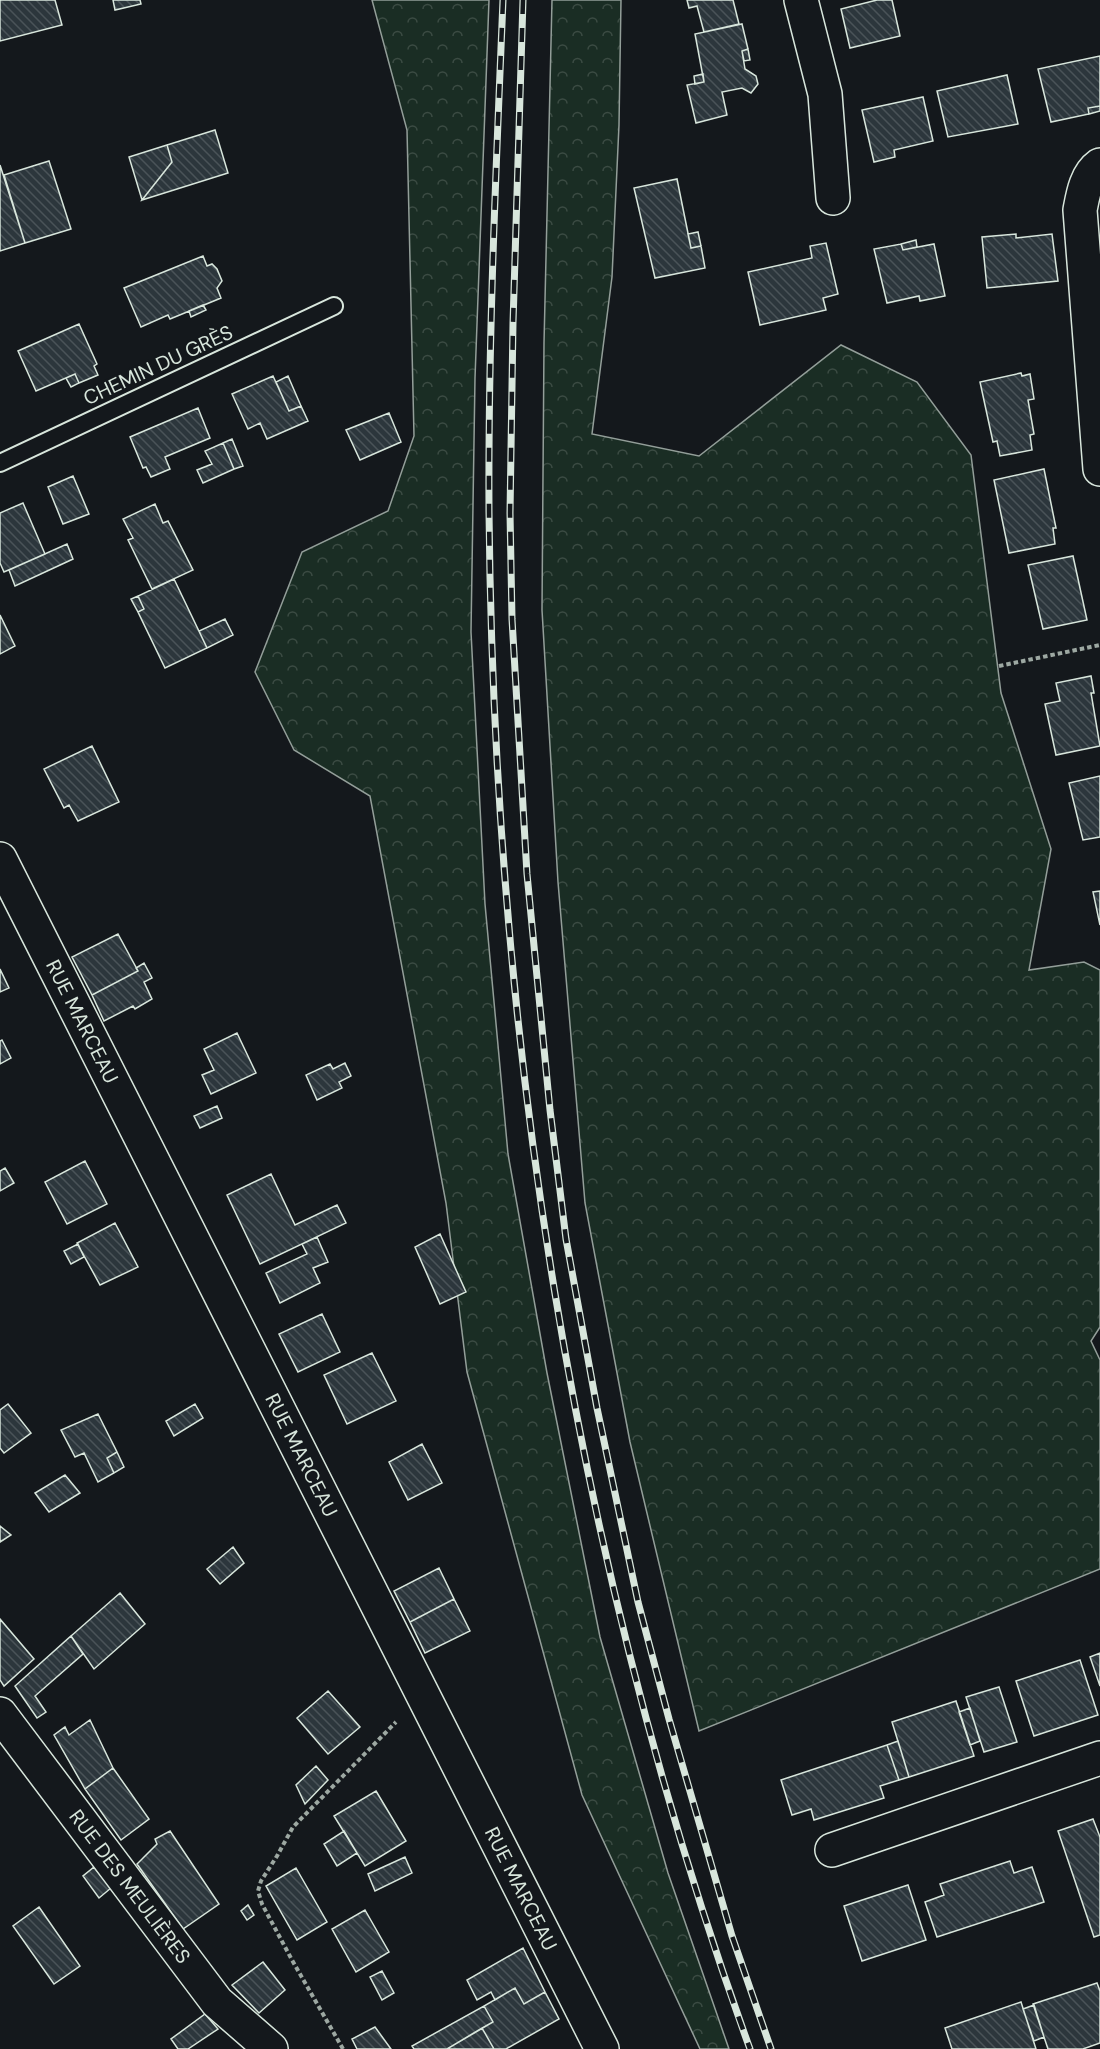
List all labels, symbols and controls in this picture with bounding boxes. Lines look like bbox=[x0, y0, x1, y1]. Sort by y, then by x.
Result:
street label: CHEMIN DU GRÈS bbox=[79, 319, 237, 411]
street label: RUE MARCEAU bbox=[40, 955, 124, 1088]
street label: RUE MARCEAU bbox=[259, 1389, 344, 1521]
street label: RUE DES MEULIÈRES bbox=[64, 1804, 196, 1969]
street label: RUE MARCEAU bbox=[479, 1823, 563, 1955]

